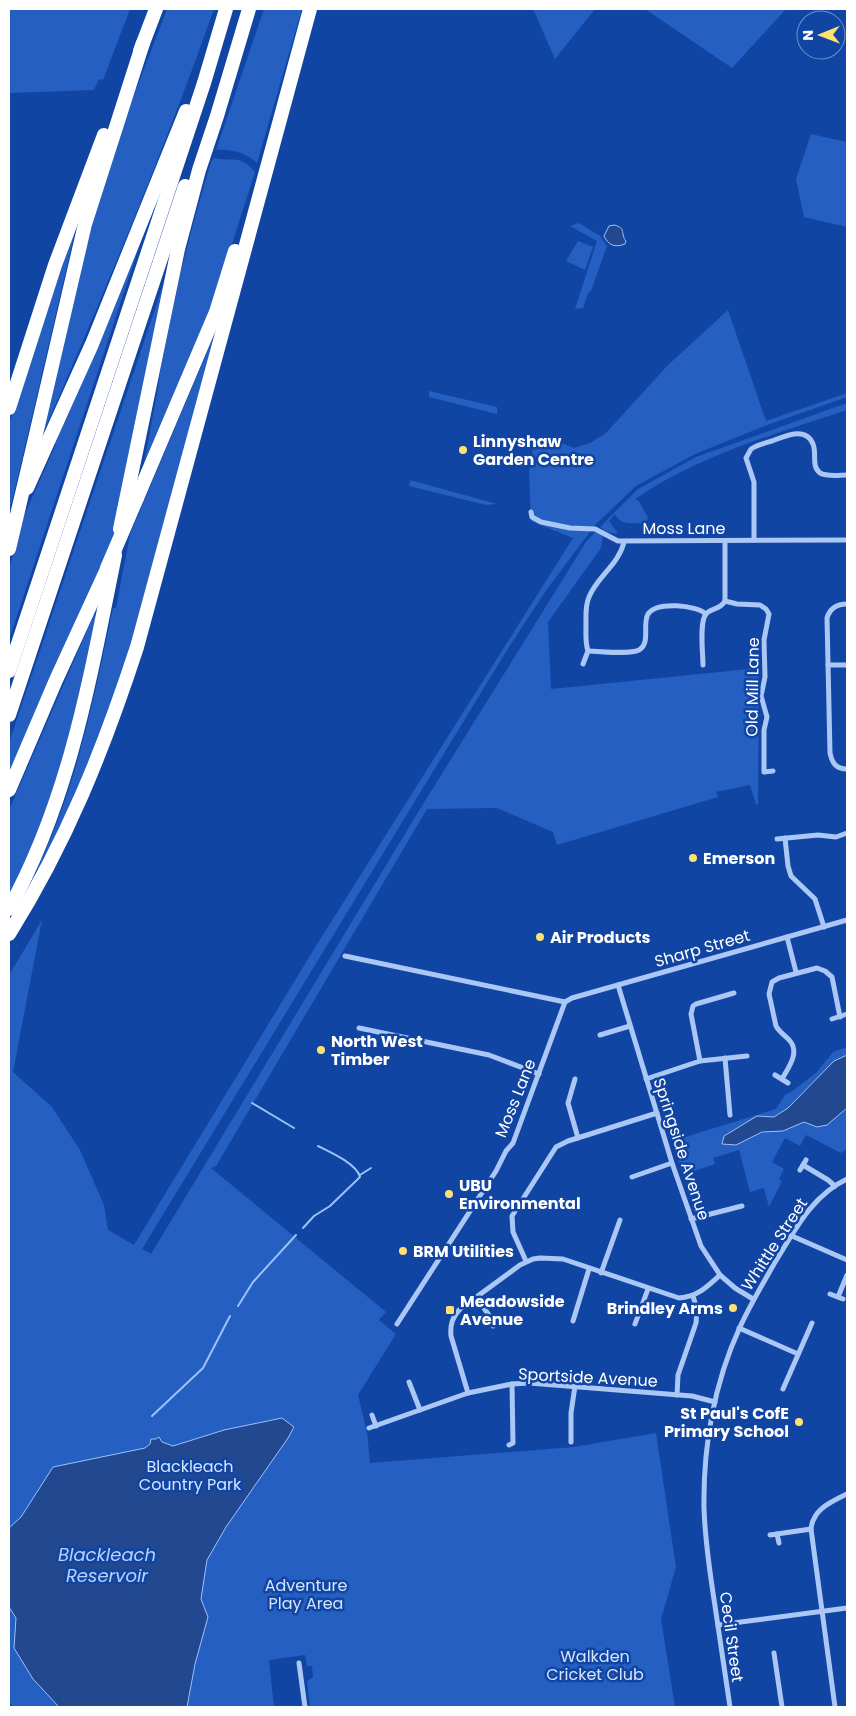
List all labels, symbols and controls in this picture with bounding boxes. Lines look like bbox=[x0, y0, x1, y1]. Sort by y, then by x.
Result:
north arrow bbox=[796, 10, 846, 60]
text: N bbox=[798, 30, 818, 41]
place label: Linnyshaw Garden Centre bbox=[473, 430, 594, 471]
marker: Linnyshaw Garden Centre bbox=[457, 444, 469, 456]
street label: Moss Lane bbox=[643, 517, 726, 540]
street label: Old Mill Lane bbox=[740, 637, 765, 737]
place label: Emerson bbox=[703, 847, 775, 870]
marker: Emerson bbox=[687, 852, 699, 864]
street label: Sharp Street bbox=[652, 924, 753, 973]
place label: Air Products bbox=[550, 926, 651, 949]
marker: Air Products bbox=[534, 931, 546, 943]
place label: North West Timber bbox=[331, 1030, 423, 1071]
marker: North West Timber bbox=[315, 1044, 327, 1056]
street label: Moss Lane bbox=[489, 1055, 542, 1141]
street label: Springside Avenue bbox=[648, 1075, 715, 1223]
place label: UBU Environmental bbox=[459, 1174, 581, 1215]
marker: UBU Environmental bbox=[443, 1188, 455, 1200]
street label: Whittle Street bbox=[736, 1193, 813, 1295]
place label: BRM Utilities bbox=[413, 1240, 514, 1263]
marker: BRM Utilities bbox=[397, 1245, 409, 1257]
place label: Meadowside Avenue bbox=[460, 1290, 565, 1331]
place label: Brindley Arms bbox=[607, 1297, 723, 1320]
marker: Brindley Arms bbox=[727, 1302, 739, 1314]
marker: Meadowside Avenue bbox=[444, 1304, 456, 1316]
street label: Sportside Avenue bbox=[518, 1362, 658, 1393]
place label: St Paul's CofE Primary School bbox=[664, 1402, 789, 1443]
marker: St Paul's CofE Primary School bbox=[793, 1416, 805, 1428]
park label: Blackleach Country Park bbox=[139, 1455, 242, 1496]
water label: Blackleach Reservoir bbox=[58, 1542, 156, 1588]
park label: Adventure Play Area bbox=[265, 1574, 347, 1615]
street label: Cecil Street bbox=[714, 1590, 749, 1684]
park label: Walkden Cricket Club bbox=[546, 1645, 644, 1686]

